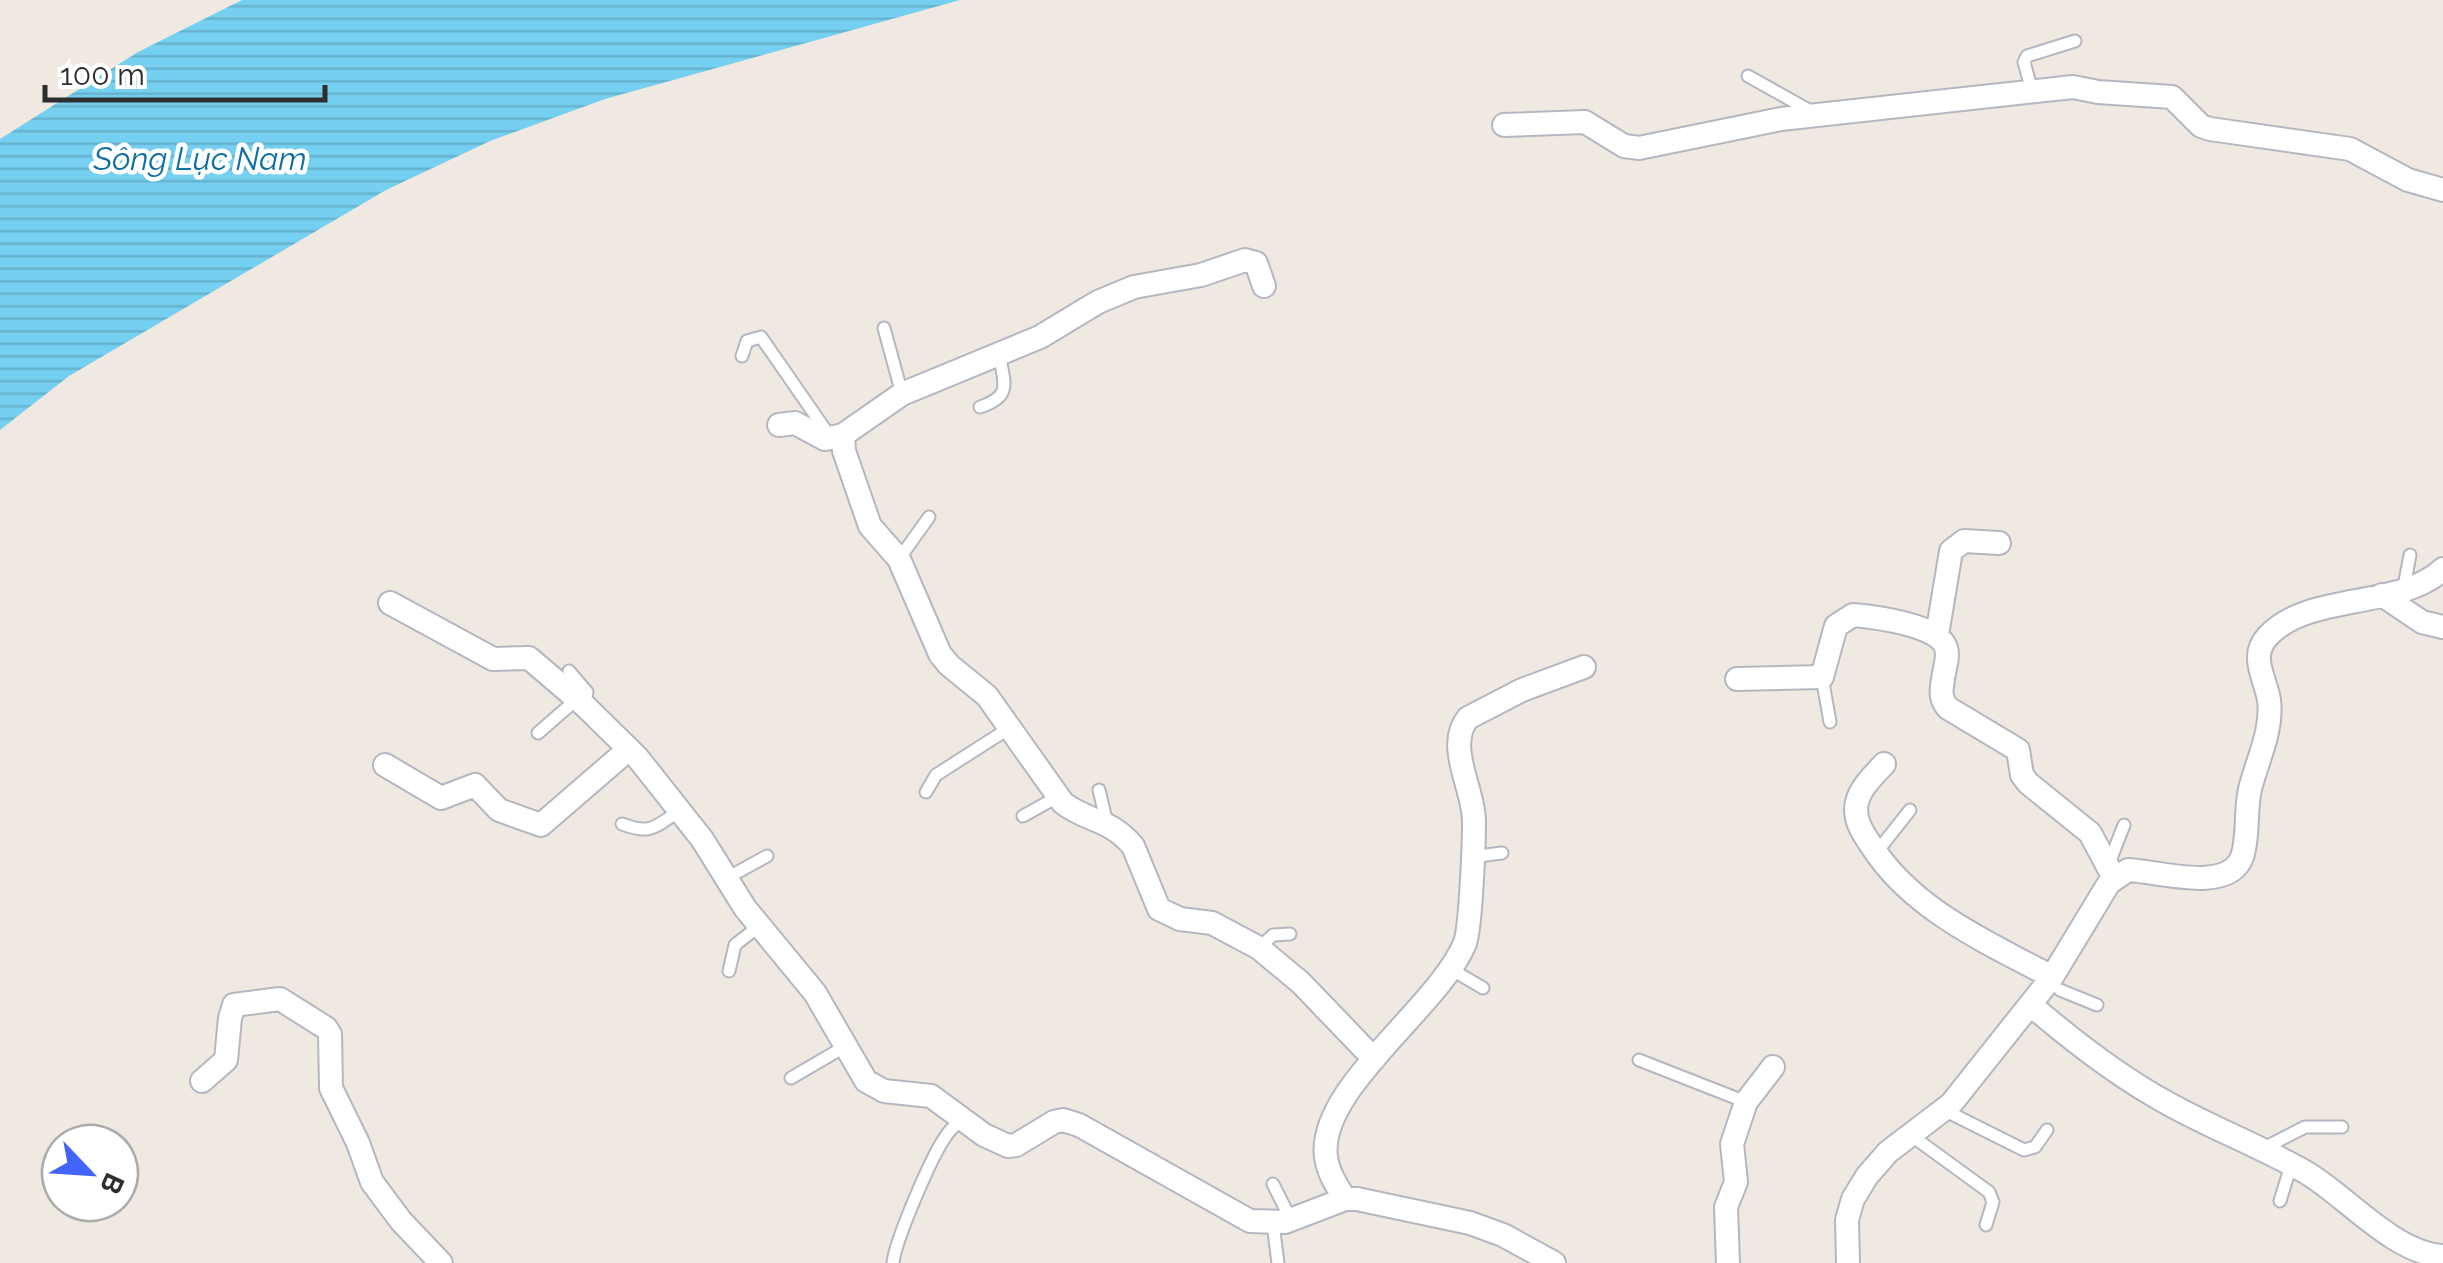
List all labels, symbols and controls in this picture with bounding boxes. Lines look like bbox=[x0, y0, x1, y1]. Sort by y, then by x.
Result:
scale bar bbox=[45, 40, 325, 102]
text: 100 m bbox=[60, 57, 145, 92]
water label: Sông Lục Nam bbox=[93, 140, 306, 177]
north arrow bbox=[40, 1123, 140, 1223]
text: B bbox=[93, 1168, 131, 1199]

